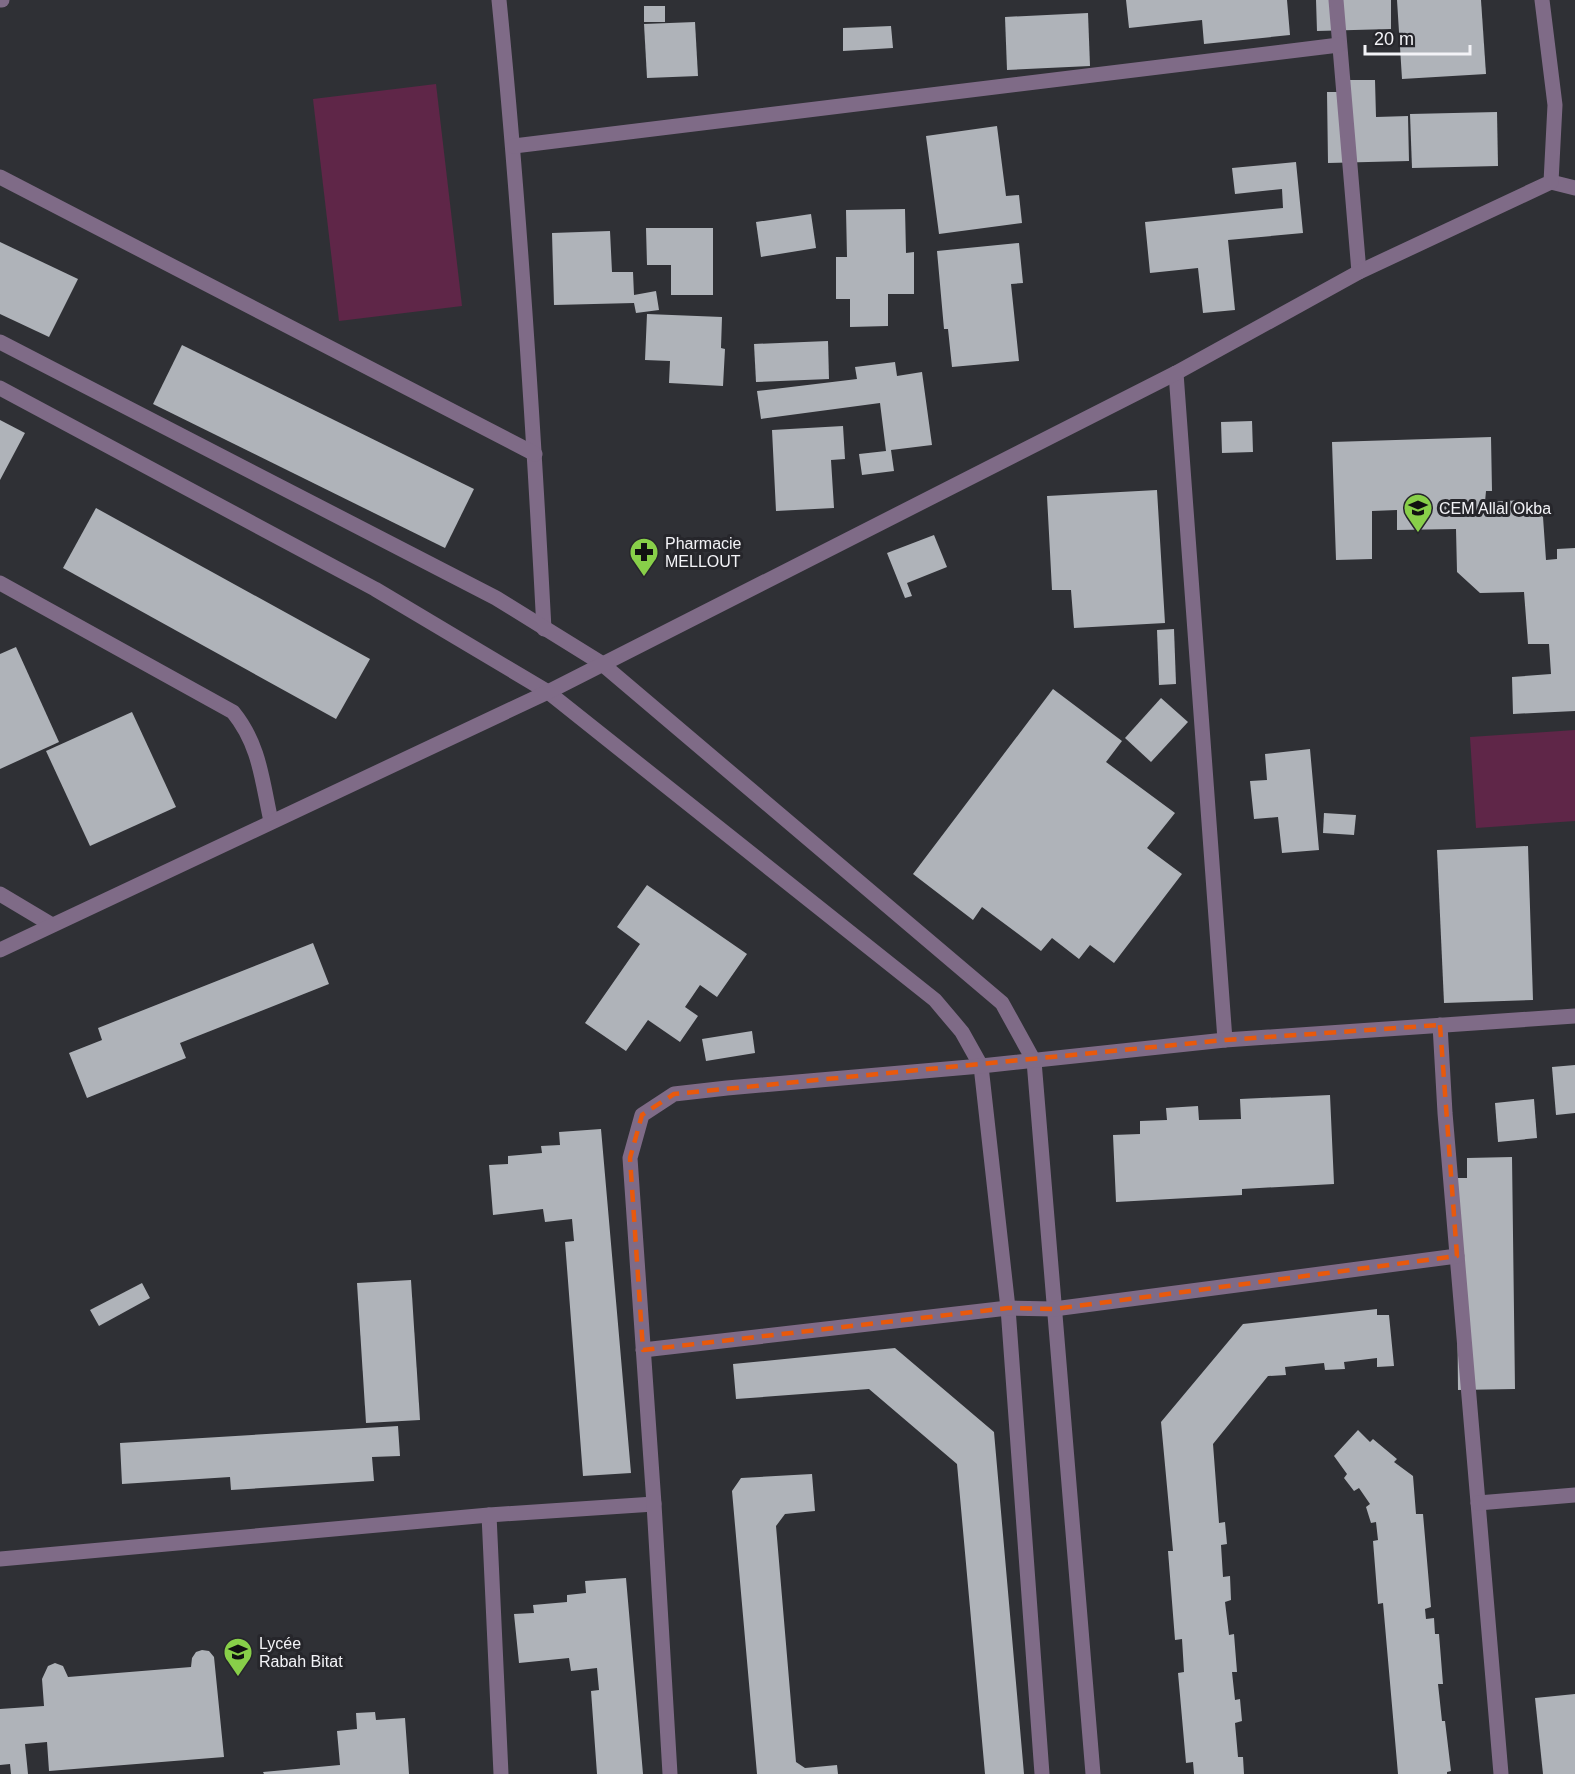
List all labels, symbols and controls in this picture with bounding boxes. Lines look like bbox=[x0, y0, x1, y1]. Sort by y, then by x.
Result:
scale bar bbox=[1365, 18, 1470, 56]
text: 20 m bbox=[1374, 29, 1414, 49]
school or university icon: CEM Allal Okba bbox=[1402, 492, 1434, 534]
place label: CEM Allal Okba bbox=[1439, 500, 1551, 517]
place label: Pharmacie MELLOUT bbox=[665, 535, 742, 570]
pharmacy icon: Pharmacie MELLOUT bbox=[628, 536, 660, 578]
place label: Lycée Rabah Bitat bbox=[259, 1635, 343, 1670]
school or university icon: Lycée Rabah Bitat bbox=[222, 1636, 254, 1678]

